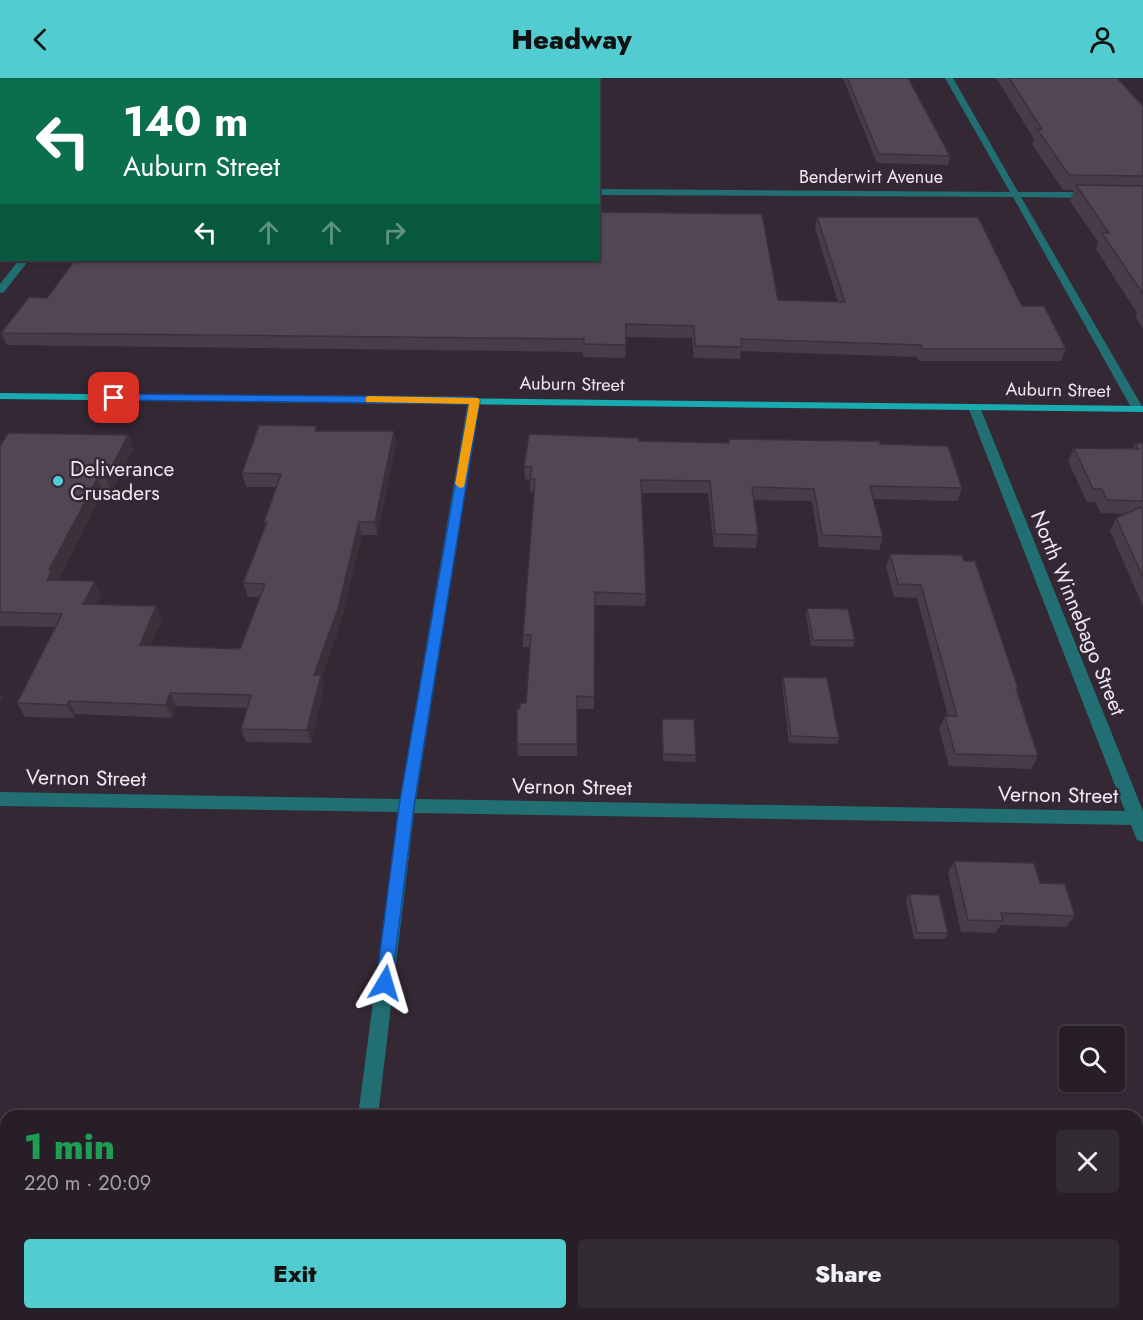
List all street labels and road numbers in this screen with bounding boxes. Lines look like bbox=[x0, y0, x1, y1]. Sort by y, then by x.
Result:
street label: Benderwirt Avenue bbox=[799, 164, 943, 190]
street label: Auburn Street bbox=[519, 370, 625, 398]
street label: Auburn Street bbox=[1005, 376, 1111, 404]
street label: North Winnebago Street bbox=[1023, 506, 1133, 720]
street label: Vernon Street bbox=[26, 762, 146, 794]
street label: Vernon Street bbox=[512, 771, 632, 803]
street label: Vernon Street bbox=[998, 779, 1118, 811]

